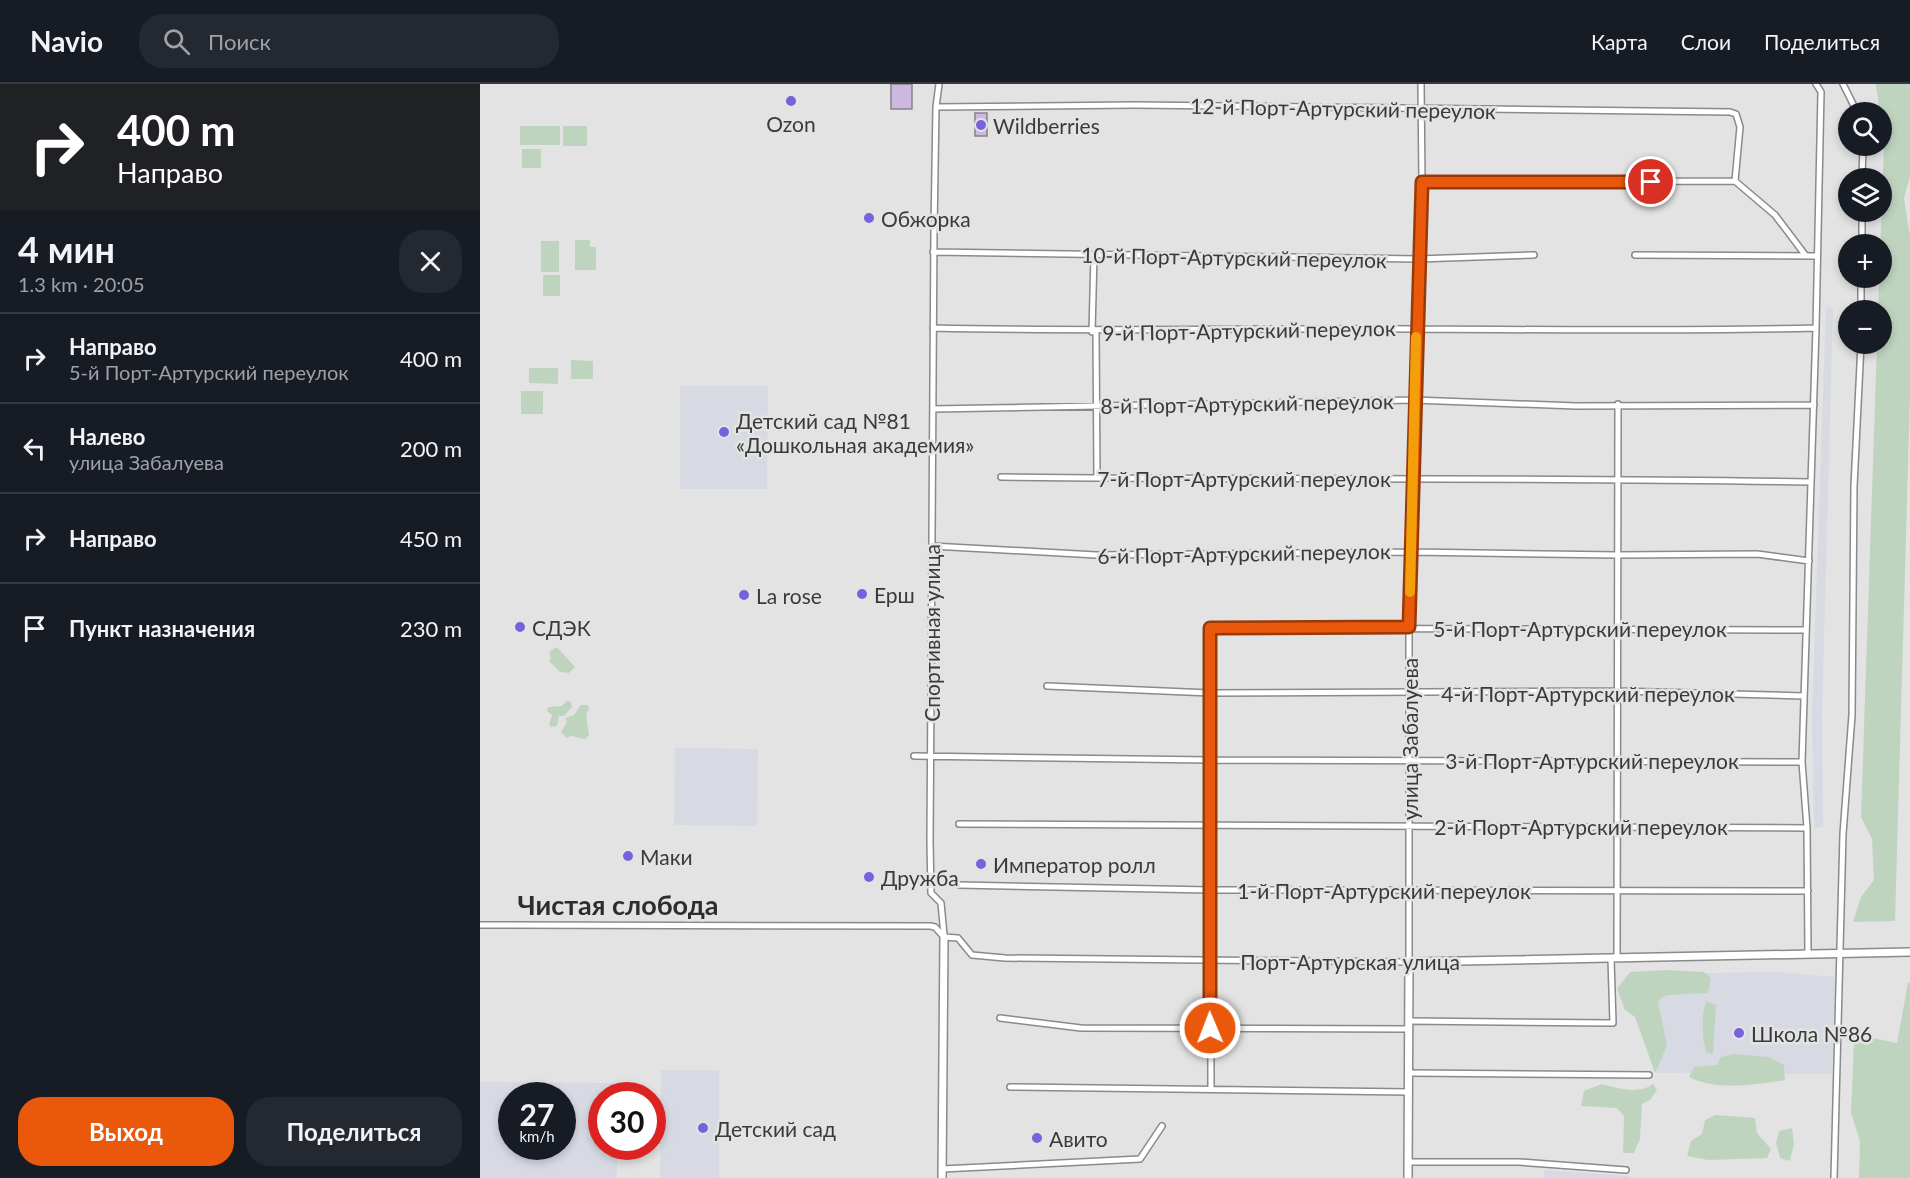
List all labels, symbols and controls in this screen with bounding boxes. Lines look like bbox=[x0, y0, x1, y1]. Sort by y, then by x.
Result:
search box bbox=[139, 14, 559, 68]
text: Navio bbox=[30, 24, 103, 58]
icon: search bbox=[160, 25, 193, 58]
text: Поиск bbox=[208, 28, 271, 55]
text: Карта bbox=[1591, 29, 1648, 54]
text: Слои bbox=[1681, 29, 1731, 54]
text: Поделиться bbox=[1764, 29, 1880, 54]
street label: 12-й Порт-Артурский переулок bbox=[1190, 93, 1496, 123]
marker: Ozon bbox=[784, 94, 798, 108]
map controls bbox=[1838, 102, 1892, 354]
button: search bbox=[1838, 102, 1892, 156]
text: 400 m bbox=[117, 105, 235, 155]
icon: right bbox=[18, 108, 96, 186]
place label: Ozon bbox=[766, 111, 816, 136]
place label: Wildberries bbox=[993, 113, 1100, 138]
marker: Wildberries bbox=[974, 118, 988, 132]
text: Направо bbox=[117, 156, 223, 189]
pin bbox=[1625, 156, 1676, 207]
icon: arrive bbox=[1634, 165, 1667, 198]
button: layers bbox=[1838, 168, 1892, 222]
place label: Обжорка bbox=[881, 206, 971, 231]
marker: Обжорка bbox=[862, 211, 876, 225]
text: 4 мин bbox=[18, 227, 115, 271]
button: close bbox=[399, 230, 462, 293]
button: + bbox=[1838, 234, 1892, 288]
street label: 10-й Порт-Артурский переулок bbox=[1081, 242, 1387, 272]
text: 1.3 km · 20:05 bbox=[18, 272, 145, 296]
button: − bbox=[1838, 300, 1892, 354]
street label: 9-й Порт-Артурский переулок bbox=[1102, 315, 1396, 345]
text: Направо bbox=[69, 333, 157, 360]
icon: right bbox=[18, 342, 51, 375]
text: 400 m bbox=[400, 345, 462, 372]
text: 5-й Порт-Артурский переулок bbox=[69, 360, 349, 384]
street label: 8-й Порт-Артурский переулок bbox=[1100, 388, 1394, 418]
place label: Детский сад №81 «Дошкольная академия» bbox=[736, 408, 974, 457]
text: Налево bbox=[69, 423, 145, 450]
marker: Детский сад №81 «Дошкольная академия» bbox=[717, 425, 731, 439]
icon: left bbox=[18, 432, 51, 465]
text: 200 m bbox=[400, 435, 462, 462]
text: улица Забалуева bbox=[69, 450, 224, 474]
street label: 7-й Порт-Артурский переулок bbox=[1097, 466, 1391, 491]
icon: right bbox=[18, 522, 51, 555]
text: Направо bbox=[69, 525, 157, 552]
text: 450 m bbox=[400, 525, 462, 552]
street label: 6-й Порт-Артурский переулок bbox=[1097, 538, 1391, 568]
street label: Спортивная улица bbox=[919, 544, 944, 722]
place label: Ерш bbox=[874, 582, 915, 607]
place label: La rose bbox=[756, 583, 822, 608]
marker: Ерш bbox=[855, 587, 869, 601]
marker: La rose bbox=[737, 588, 751, 602]
icon: arrive bbox=[18, 612, 51, 645]
text: Пункт назначения bbox=[69, 615, 255, 642]
text: 230 m bbox=[400, 615, 462, 642]
place label: СДЭК bbox=[532, 615, 591, 640]
street label: 5-й Порт-Артурский переулок bbox=[1433, 616, 1727, 641]
marker: СДЭК bbox=[513, 620, 527, 634]
street label: улица Забалуева bbox=[1397, 658, 1422, 820]
street label: 4-й Порт-Артурский переулок bbox=[1441, 681, 1735, 706]
street label: 3-й Порт-Артурский переулок bbox=[1445, 748, 1739, 773]
street label: 2-й Порт-Артурский переулок bbox=[1434, 814, 1728, 839]
place label: Маки bbox=[640, 844, 693, 869]
marker: Маки bbox=[621, 849, 635, 863]
place label: Император ролл bbox=[993, 852, 1156, 877]
marker: Император ролл bbox=[974, 857, 988, 871]
place label: Дружба bbox=[881, 865, 959, 890]
marker: Дружба bbox=[862, 870, 876, 884]
street label: 1-й Порт-Артурский переулок bbox=[1237, 878, 1531, 903]
district label: Чистая слобода bbox=[517, 888, 719, 921]
street label: Порт-Артурская улица bbox=[1240, 949, 1460, 974]
position arrow bbox=[1178, 996, 1242, 1060]
place label: Школа №86 bbox=[1751, 1021, 1872, 1046]
marker: Школа №86 bbox=[1732, 1026, 1746, 1040]
speed limit sign: 30 bbox=[588, 1082, 666, 1160]
text: 27 bbox=[520, 1096, 554, 1132]
button: Выход bbox=[18, 1097, 234, 1166]
button: Поделиться bbox=[246, 1097, 462, 1166]
place label: Детский сад bbox=[715, 1116, 836, 1141]
marker: Детский сад bbox=[696, 1121, 710, 1135]
place label: Авито bbox=[1049, 1126, 1108, 1151]
text: km/h bbox=[519, 1127, 555, 1145]
marker: Авито bbox=[1030, 1131, 1044, 1145]

